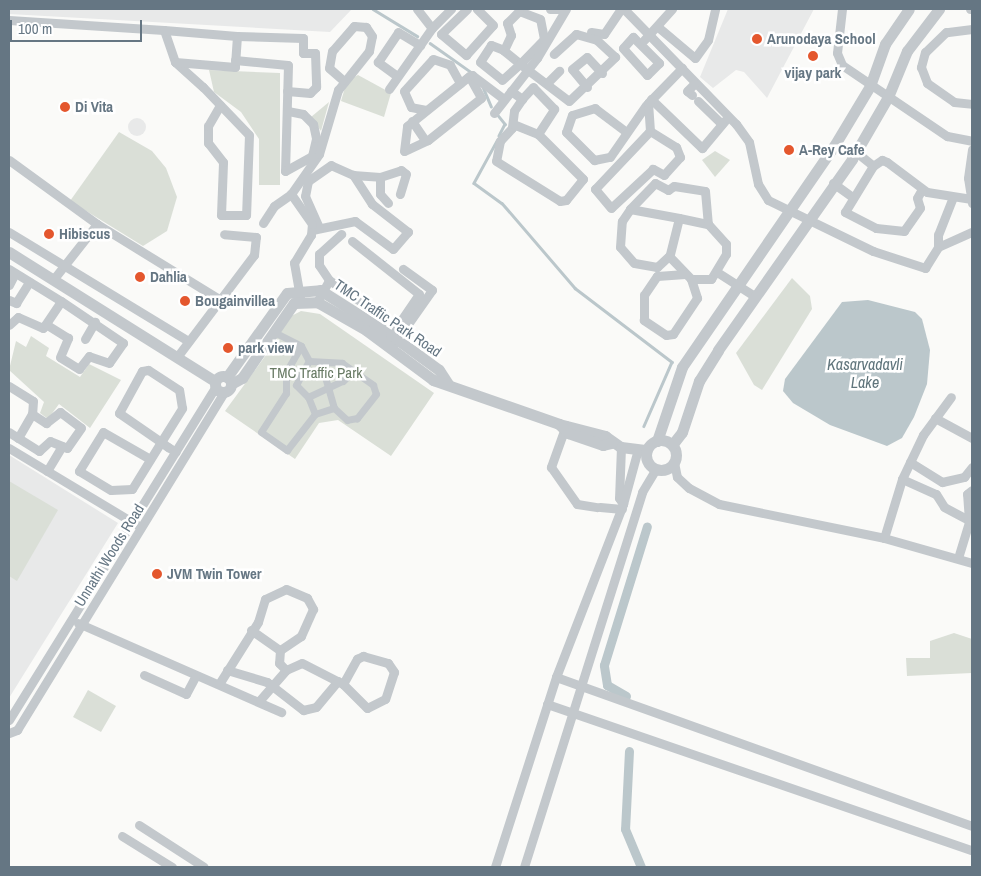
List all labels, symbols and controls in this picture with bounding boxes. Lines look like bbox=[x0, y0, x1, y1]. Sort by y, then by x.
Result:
scale bar bbox=[12, 10, 145, 42]
text: 100 m bbox=[18, 18, 52, 39]
place label: Arunodaya School bbox=[767, 30, 876, 48]
marker: Arunodaya School bbox=[751, 33, 763, 45]
marker: vijay park bbox=[807, 50, 819, 62]
place label: vijay park bbox=[785, 64, 841, 82]
place label: Di Vita bbox=[75, 98, 113, 116]
marker: Di Vita bbox=[59, 101, 71, 113]
place label: A-Rey Cafe bbox=[799, 141, 865, 159]
marker: A-Rey Cafe bbox=[783, 144, 795, 156]
place label: Hibiscus bbox=[59, 225, 110, 243]
marker: Hibiscus bbox=[43, 228, 55, 240]
place label: Dahlia bbox=[150, 268, 187, 286]
marker: Dahlia bbox=[134, 271, 146, 283]
street label: TMC Traffic Park Road bbox=[331, 275, 445, 361]
place label: Bougainvillea bbox=[195, 292, 275, 310]
marker: Bougainvillea bbox=[179, 295, 191, 307]
place label: park view bbox=[238, 339, 294, 357]
marker: park view bbox=[222, 342, 234, 354]
water label: Kasarvadavli Lake bbox=[827, 354, 903, 392]
park label: TMC Traffic Park bbox=[270, 364, 362, 382]
street label: Unnathi Woods Road bbox=[70, 500, 148, 610]
place label: JVM Twin Tower bbox=[167, 565, 262, 583]
marker: JVM Twin Tower bbox=[151, 568, 163, 580]

